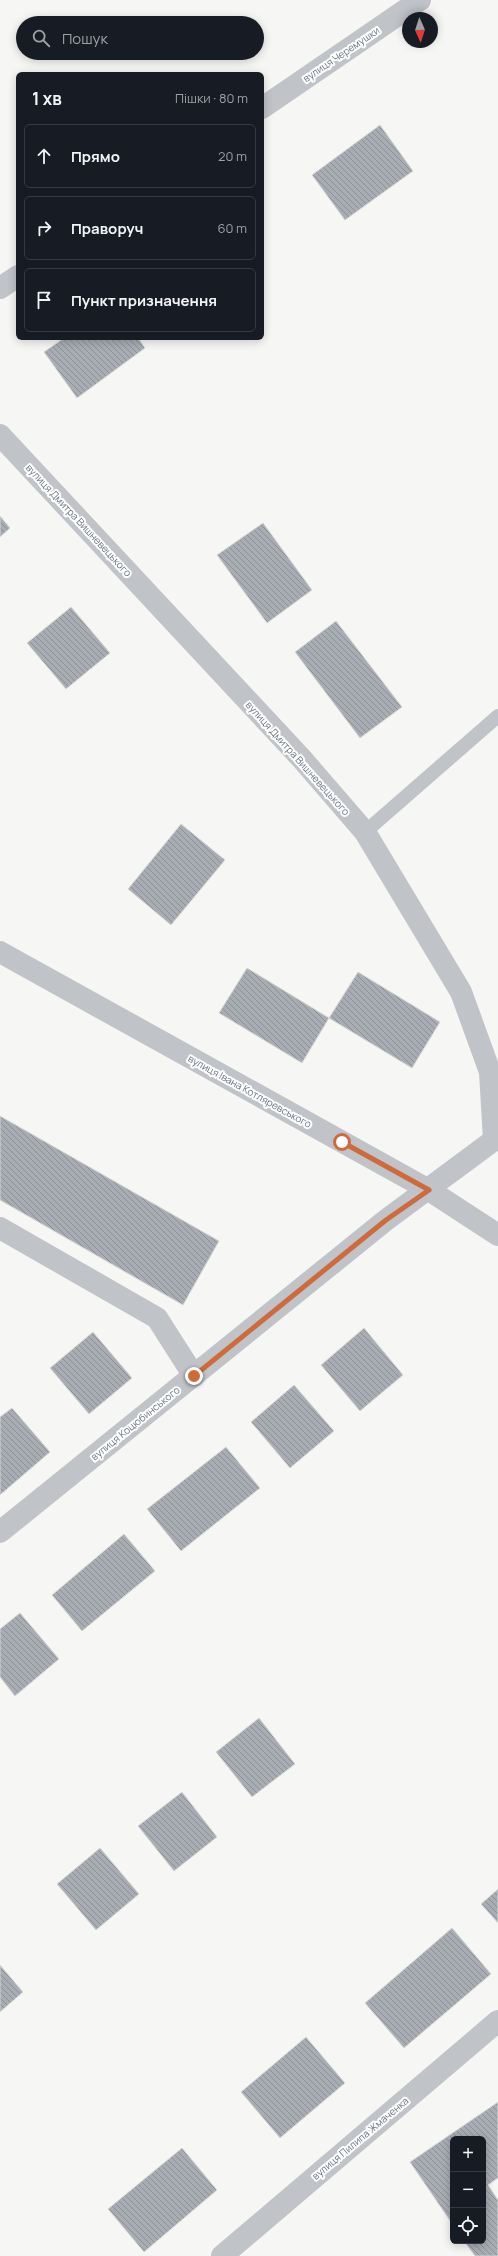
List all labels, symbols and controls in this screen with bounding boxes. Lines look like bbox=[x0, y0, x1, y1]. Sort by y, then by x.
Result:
north arrow bbox=[402, 12, 438, 48]
search box bbox=[16, 16, 264, 60]
street label: вулиця Черемушки bbox=[300, 23, 382, 85]
icon: search bbox=[30, 27, 52, 49]
text: Пошук bbox=[62, 28, 108, 49]
text: 1 хв bbox=[32, 87, 62, 110]
text: Пішки · 80 m bbox=[175, 89, 248, 107]
icon: ahead bbox=[33, 145, 55, 167]
text: Прямо bbox=[71, 146, 120, 167]
text: 20 m bbox=[218, 147, 247, 165]
icon: right bbox=[33, 217, 55, 239]
text: Праворуч bbox=[71, 218, 143, 239]
text: 60 m bbox=[217, 219, 247, 237]
icon: arrive bbox=[33, 289, 55, 311]
text: Пункт призначення bbox=[71, 290, 217, 311]
street label: вулиця Дмитра Вишневецького bbox=[23, 461, 135, 579]
street label: вулиця Дмитра Вишневецького bbox=[243, 698, 353, 818]
street label: вулиця Івана Котляревського bbox=[186, 1051, 314, 1131]
route start bbox=[333, 1133, 351, 1151]
route end bbox=[185, 1367, 203, 1385]
street label: вулиця Коцюбинського bbox=[88, 1383, 182, 1463]
street label: вулиця Пилипа Жмаченка bbox=[309, 2093, 411, 2183]
map controls bbox=[450, 2136, 486, 2244]
button: + bbox=[450, 2136, 486, 2172]
button: − bbox=[450, 2172, 486, 2208]
button: locate bbox=[450, 2208, 486, 2244]

